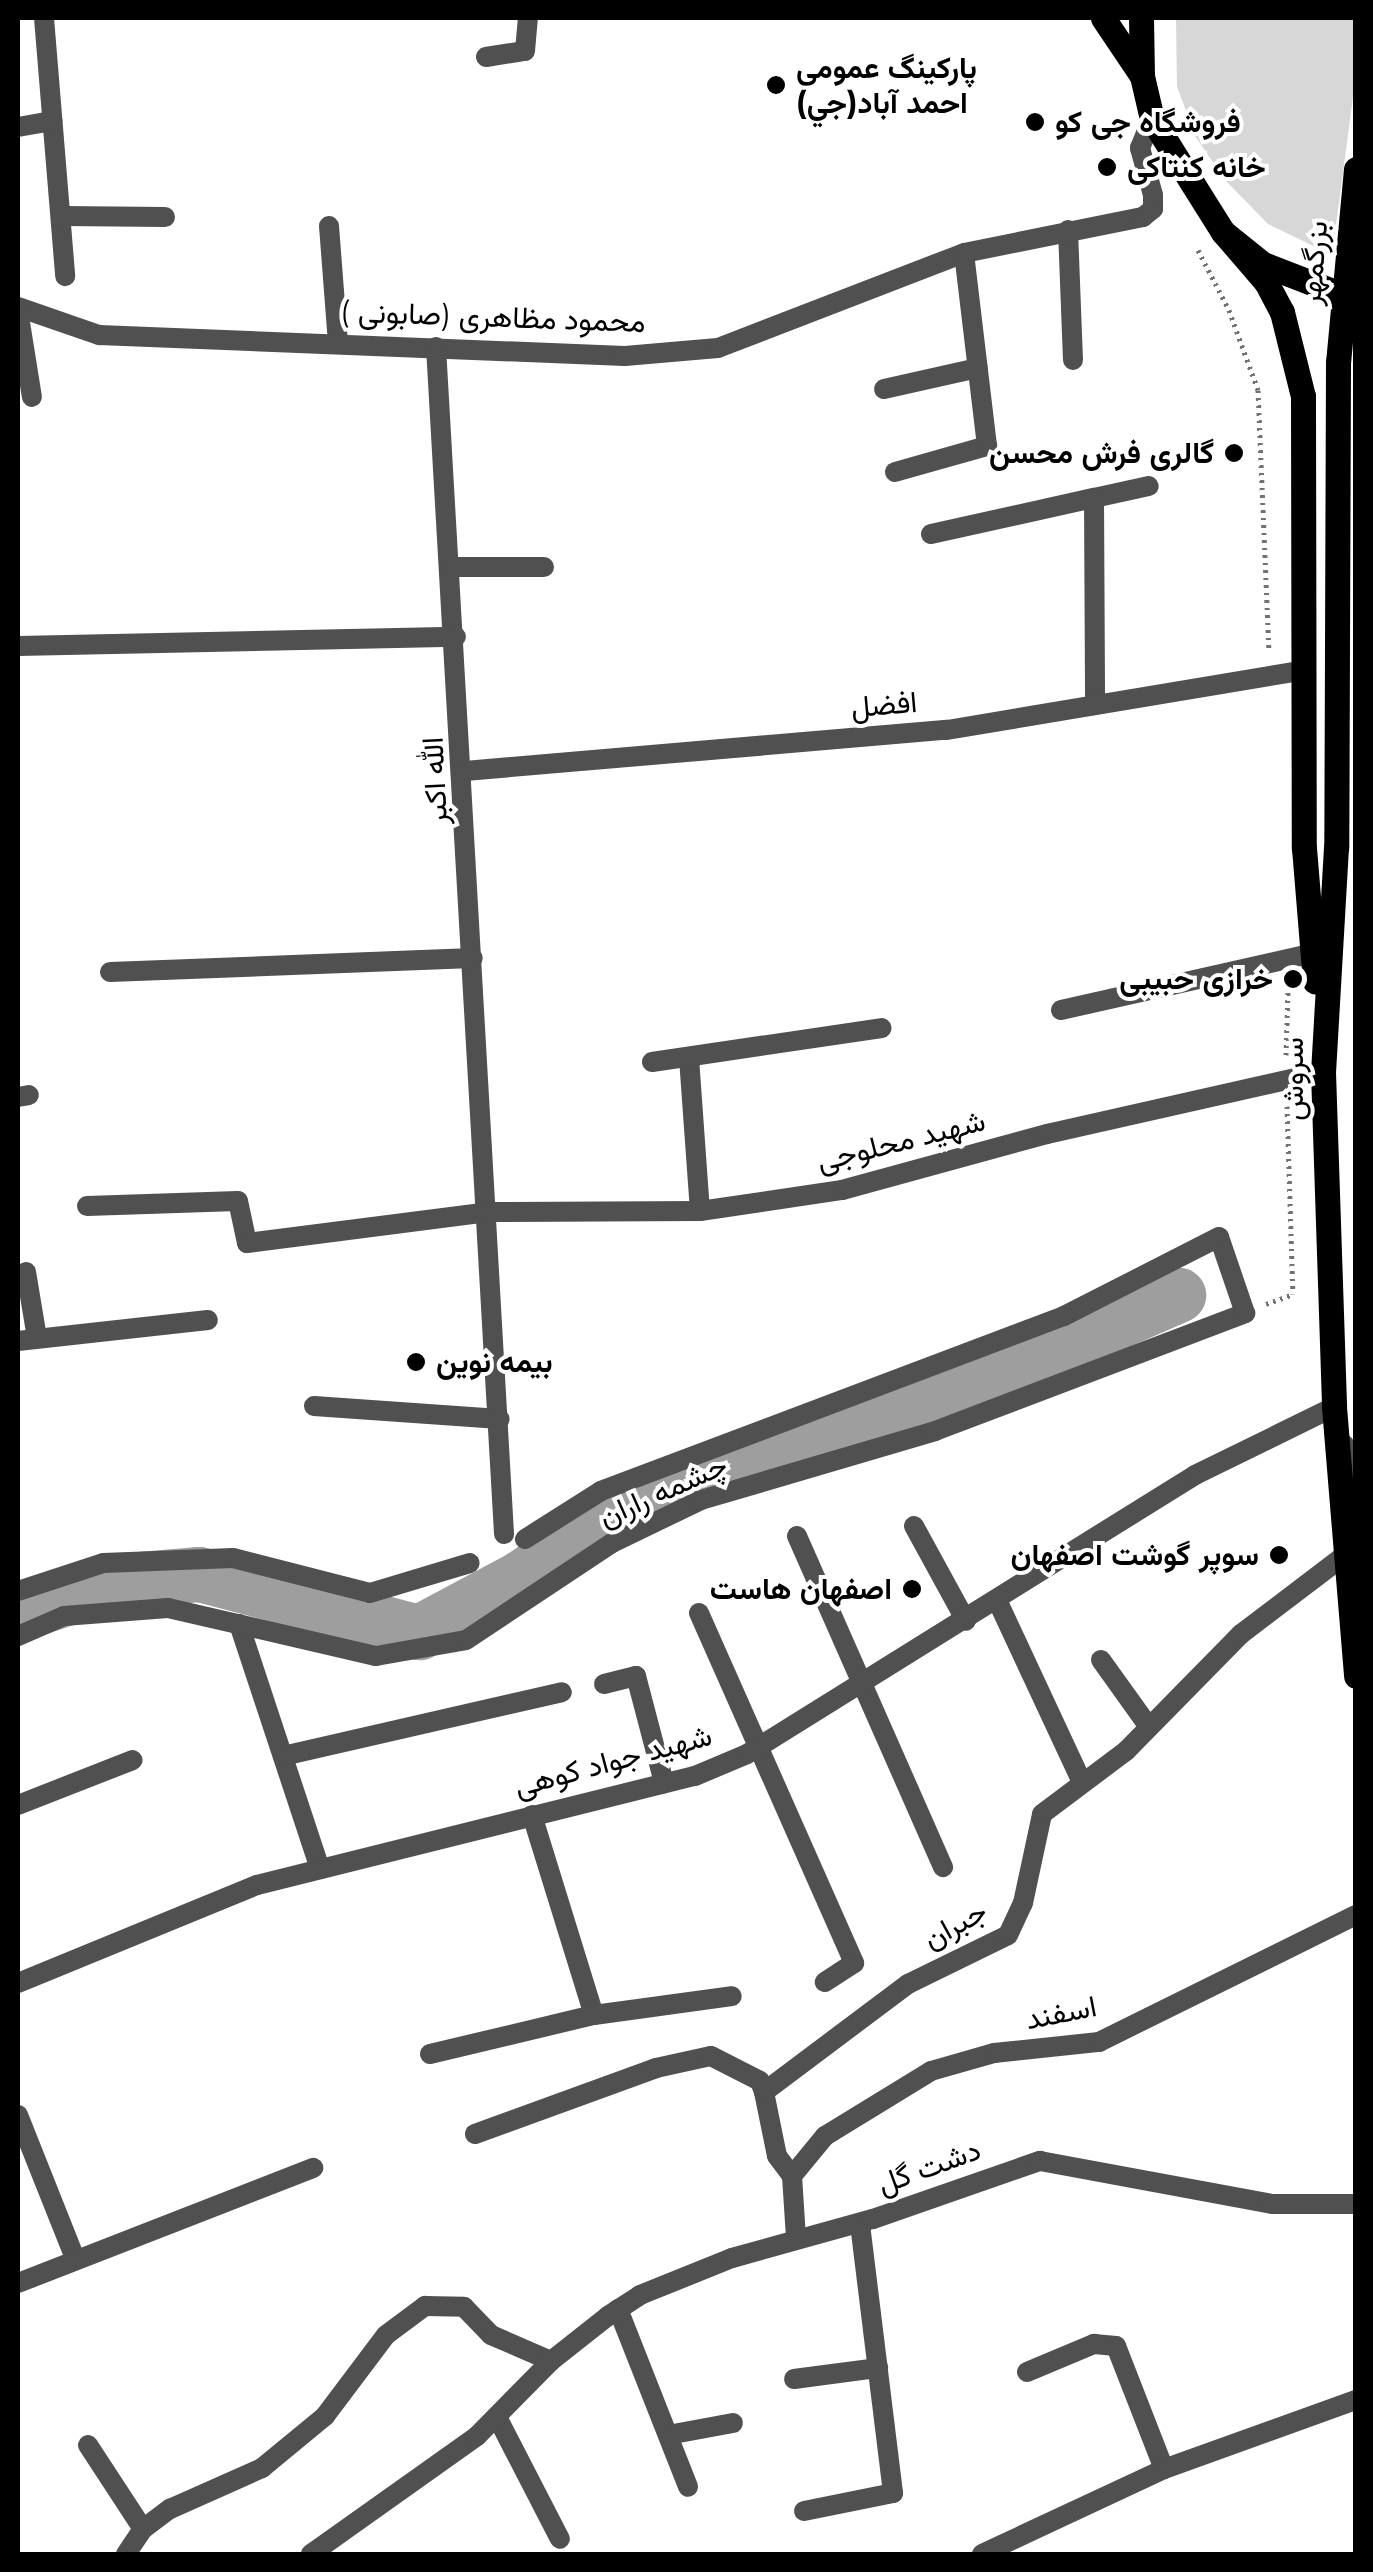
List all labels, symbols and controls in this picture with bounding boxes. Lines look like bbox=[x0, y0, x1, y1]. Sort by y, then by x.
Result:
place label: پارکینگ عمومی احمد آباد(جي) bbox=[796, 50, 977, 120]
marker: پارکینگ عمومی احمد آباد(جي) bbox=[765, 74, 787, 96]
place label: فروشگاه جی کو bbox=[1055, 104, 1241, 140]
marker: فروشگاه جی کو bbox=[1024, 111, 1046, 133]
place label: خانه کنتاکی bbox=[1127, 149, 1266, 185]
marker: خانه کنتاکی bbox=[1096, 156, 1118, 178]
street label: بزرگمهر bbox=[1292, 219, 1336, 307]
street label: محمود مظاهری (صابونی ) bbox=[340, 294, 646, 340]
place label: گالری فرش محسن bbox=[989, 435, 1214, 471]
marker: گالری فرش محسن bbox=[1223, 442, 1245, 464]
street label: افضل bbox=[849, 684, 919, 726]
street label: الله اکبر bbox=[415, 736, 455, 826]
place label: خرازی حبیبی bbox=[1119, 961, 1273, 997]
marker: خرازی حبیبی bbox=[1282, 968, 1304, 990]
street label: سروش bbox=[1275, 1037, 1311, 1121]
street label: شهید محلوجی bbox=[813, 1103, 989, 1179]
place label: بیمه نوین bbox=[436, 1344, 553, 1380]
marker: بیمه نوین bbox=[405, 1351, 427, 1373]
street label: چشمه راران bbox=[593, 1447, 733, 1535]
place label: سوپر گوشت اصفهان bbox=[1011, 1537, 1259, 1573]
marker: سوپر گوشت اصفهان bbox=[1268, 1544, 1290, 1566]
place label: اصفهان هاست bbox=[710, 1571, 892, 1607]
marker: اصفهان هاست bbox=[901, 1578, 923, 1600]
street label: شهید جواد کوهی bbox=[510, 1717, 716, 1805]
street label: جبران bbox=[917, 1893, 993, 1957]
street label: اسفند bbox=[1022, 1988, 1100, 2038]
street label: دشت گل bbox=[872, 2132, 986, 2202]

